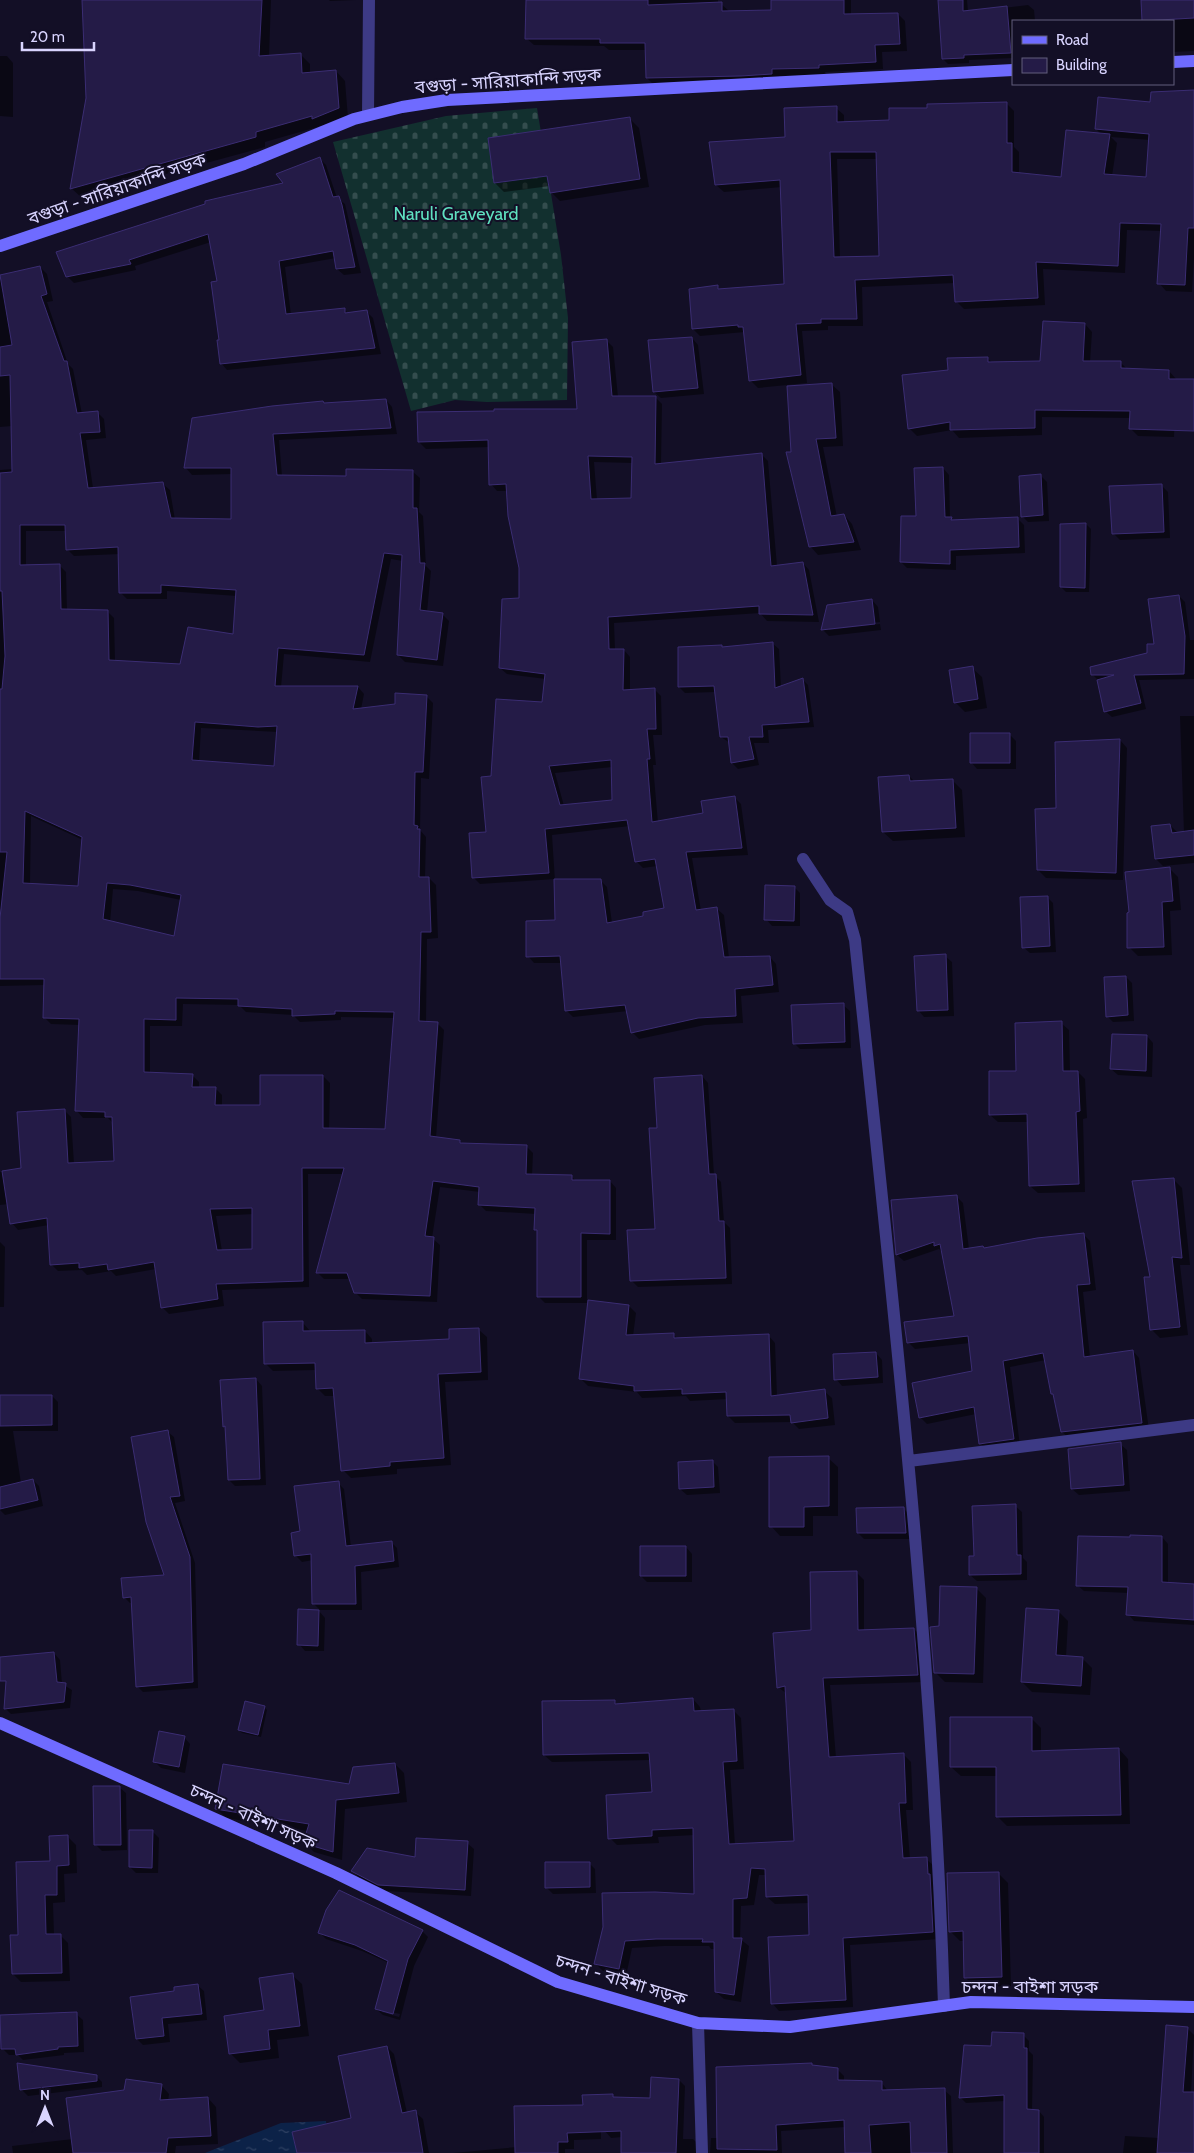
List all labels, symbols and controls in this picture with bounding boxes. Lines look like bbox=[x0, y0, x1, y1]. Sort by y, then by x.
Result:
scale bar bbox=[22, 20, 95, 52]
legend bbox=[1012, 20, 1174, 85]
text: 20 m bbox=[30, 28, 65, 46]
text: Road bbox=[1056, 31, 1089, 49]
text: Building bbox=[1056, 56, 1107, 74]
street label: বগুড়া - সারিয়াকান্দি সড়ক bbox=[413, 63, 603, 99]
street label: বগুড়া - সারিয়াকান্দি সড়ক bbox=[24, 148, 210, 230]
park label: Naruli Graveyard bbox=[393, 203, 519, 225]
street label: চন্দন - বাইশা সড়ক bbox=[185, 1779, 320, 1855]
street label: চন্দন - বাইশা সড়ক bbox=[552, 1949, 690, 2011]
street label: চন্দন - বাইশা সড়ক bbox=[961, 1976, 1099, 1998]
north arrow bbox=[20, 2083, 70, 2133]
text: N bbox=[40, 2086, 50, 2104]

